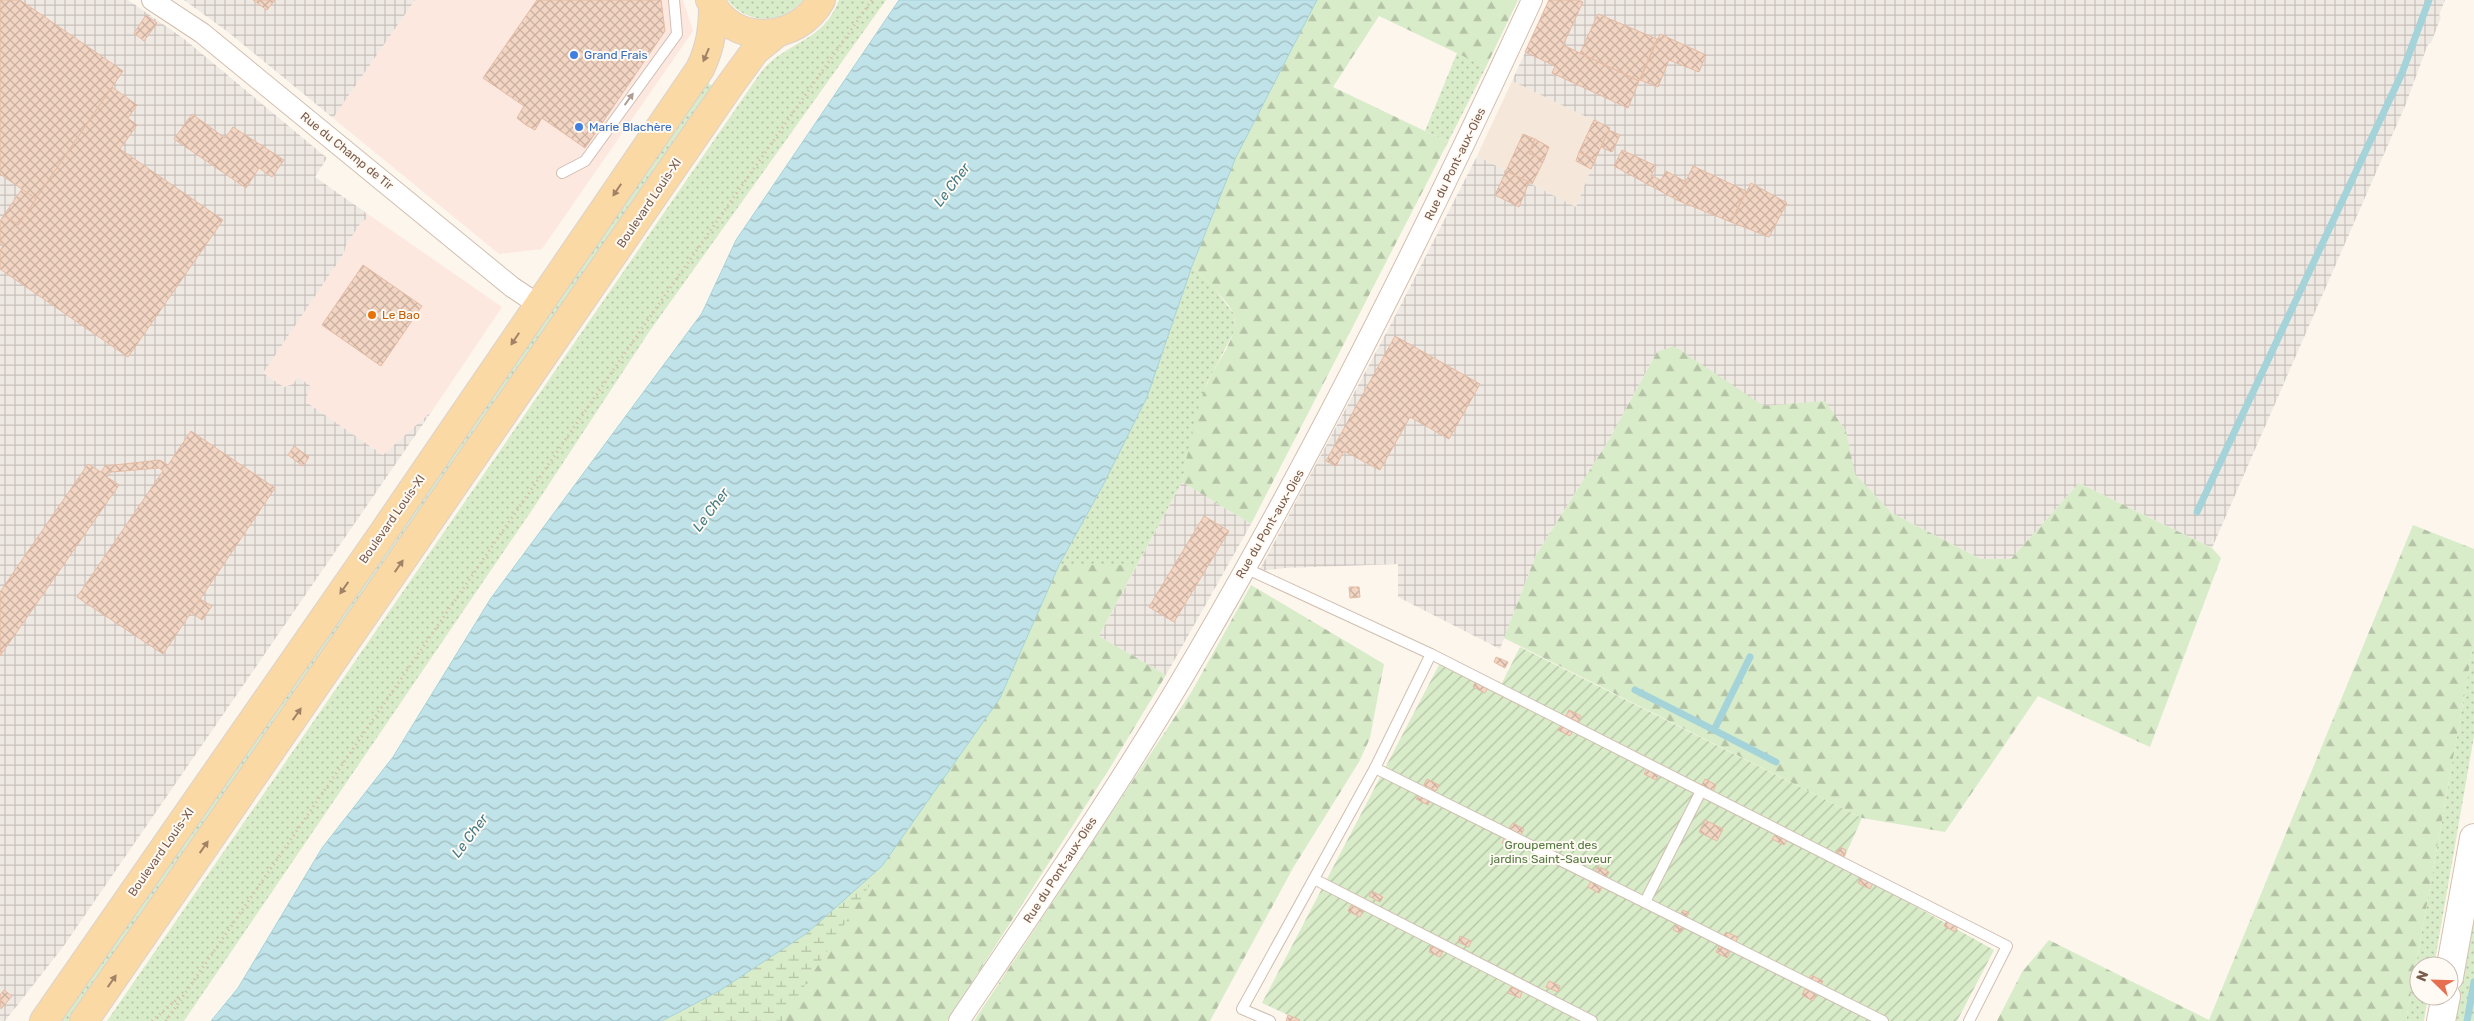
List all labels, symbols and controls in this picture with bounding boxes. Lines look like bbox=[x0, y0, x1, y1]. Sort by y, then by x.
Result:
one-way arrow bbox=[702, 47, 710, 62]
place label: Grand Frais bbox=[584, 48, 648, 62]
marker: Grand Frais bbox=[568, 49, 580, 61]
one-way arrow bbox=[624, 93, 634, 106]
street label: Rue du Pont-aux-Oies bbox=[1422, 105, 1488, 223]
street label: Rue du Champ de Tir bbox=[298, 109, 397, 193]
place label: Marie Blachère bbox=[589, 120, 672, 134]
marker: Marie Blachère bbox=[573, 121, 585, 133]
street label: Boulevard Louis-XI bbox=[614, 156, 684, 250]
water label: Le Cher bbox=[930, 159, 974, 210]
one-way arrow bbox=[612, 183, 622, 197]
place label: Le Bao bbox=[382, 308, 420, 322]
marker: Le Bao bbox=[366, 309, 378, 321]
one-way arrow bbox=[511, 332, 520, 346]
street label: Rue du Pont-aux-Oies bbox=[1233, 467, 1307, 581]
street label: Boulevard Louis-XI bbox=[356, 472, 428, 566]
water label: Le Cher bbox=[689, 484, 733, 535]
one-way arrow bbox=[394, 559, 404, 572]
one-way arrow bbox=[339, 581, 349, 595]
one-way arrow bbox=[292, 707, 302, 720]
street label: Boulevard Louis-XI bbox=[125, 805, 197, 899]
water label: Le Cher bbox=[448, 810, 492, 861]
street label: Rue du Pont-aux-Oies bbox=[1020, 814, 1100, 926]
park label: Groupement des jardins Saint-Sauveur bbox=[1489, 838, 1612, 866]
one-way arrow bbox=[199, 840, 209, 854]
north arrow bbox=[2409, 956, 2459, 1006]
text: N bbox=[2413, 968, 2432, 984]
one-way arrow bbox=[107, 974, 117, 988]

